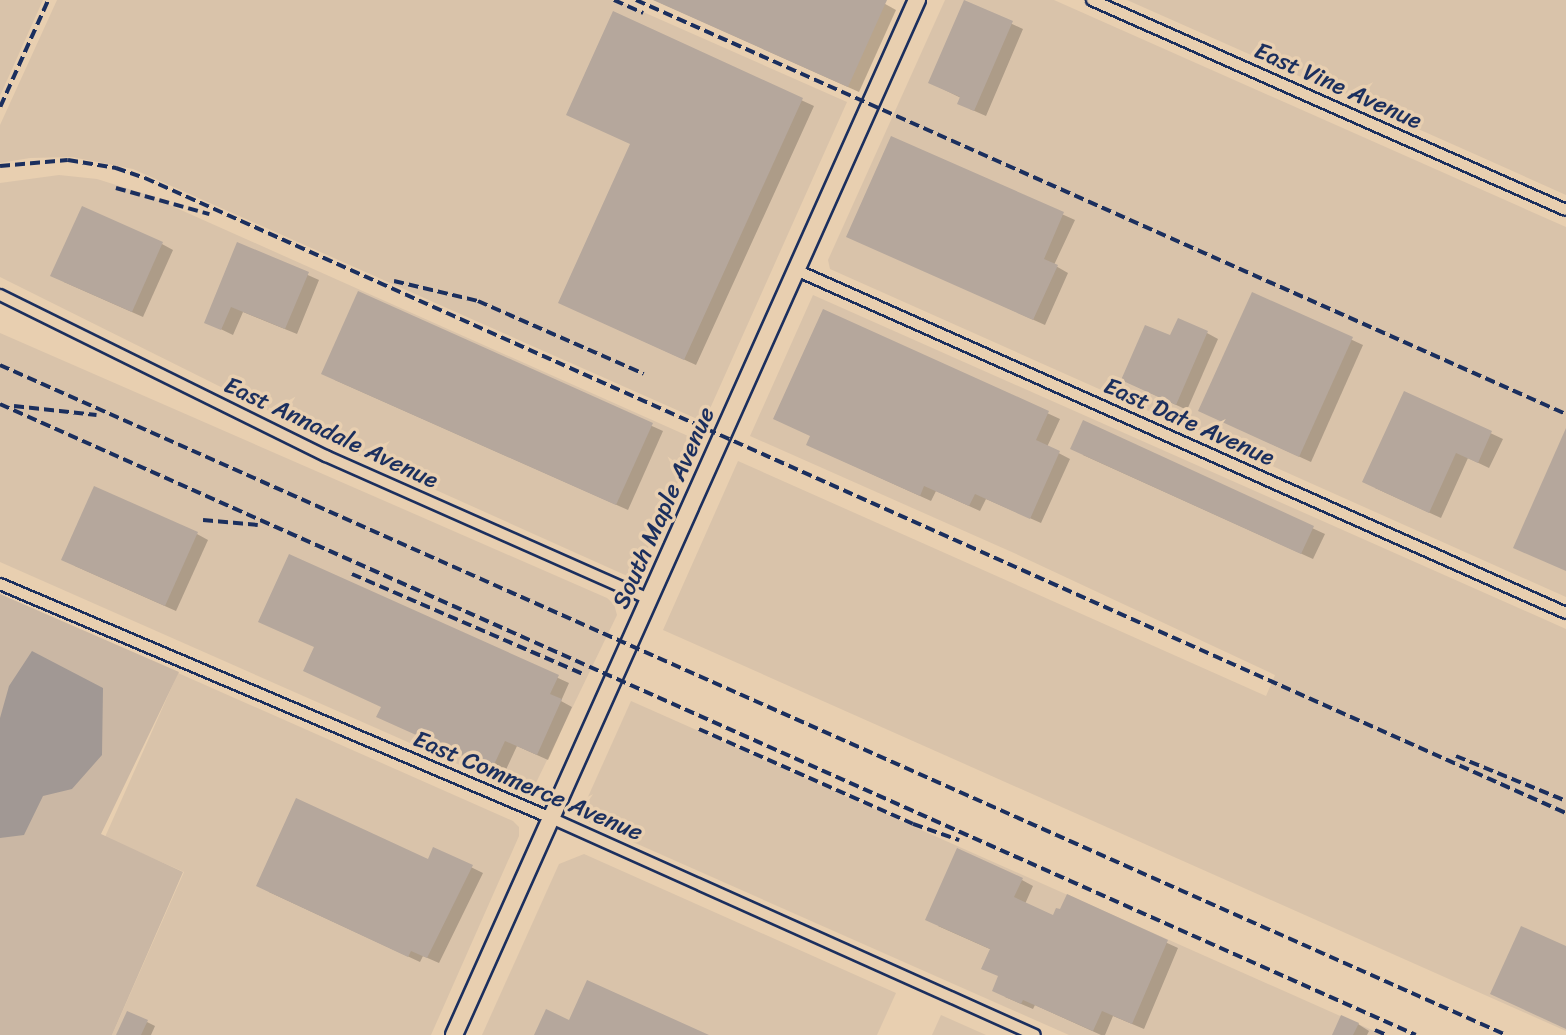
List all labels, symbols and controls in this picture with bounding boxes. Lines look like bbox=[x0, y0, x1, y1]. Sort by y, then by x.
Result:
street label: East Vine Avenue bbox=[1249, 36, 1427, 136]
street label: East Annadale Avenue bbox=[219, 371, 443, 495]
street label: East Date Avenue bbox=[1099, 371, 1279, 473]
street label: South Maple Avenue bbox=[607, 404, 721, 612]
street label: East Commerce Avenue bbox=[409, 725, 647, 847]

